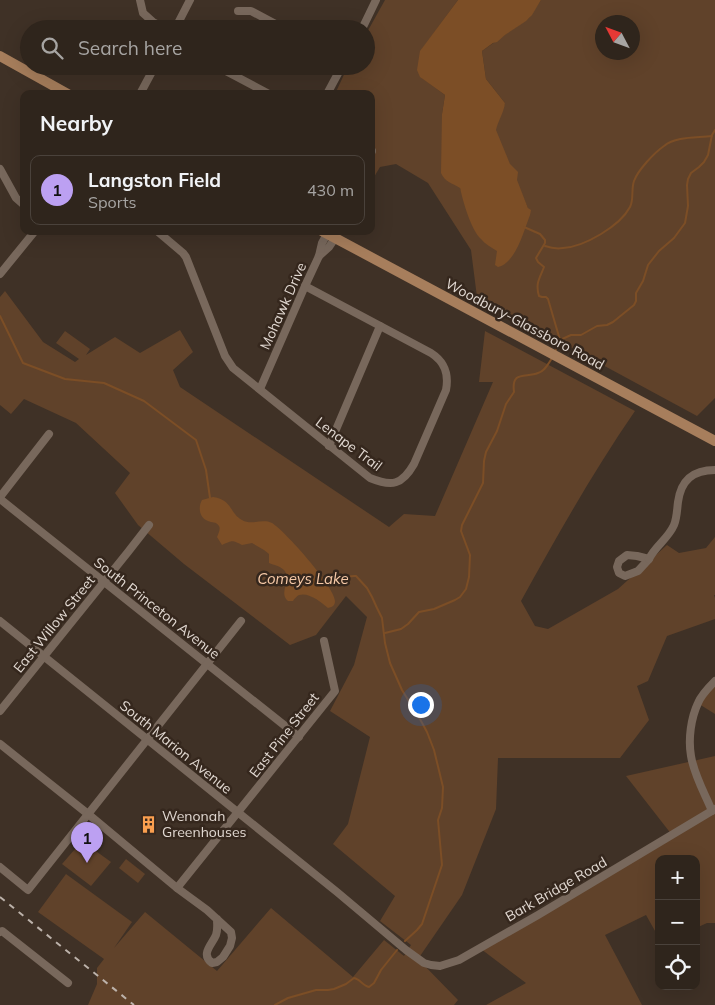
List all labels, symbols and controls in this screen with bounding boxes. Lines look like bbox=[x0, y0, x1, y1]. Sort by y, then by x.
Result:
north arrow bbox=[595, 15, 640, 60]
search box bbox=[20, 20, 375, 75]
icon: search bbox=[38, 34, 66, 62]
text: Search here bbox=[78, 36, 182, 60]
text: Nearby bbox=[40, 110, 113, 136]
text: Langston Field bbox=[88, 168, 221, 192]
text: 1 bbox=[52, 180, 62, 200]
text: 430 m bbox=[307, 180, 354, 200]
text: Sports bbox=[88, 192, 136, 212]
street label: Mohawk Drive bbox=[256, 260, 310, 352]
street label: Woodbury-Glassboro Road bbox=[442, 274, 608, 374]
street label: Lenape Trail bbox=[312, 413, 386, 475]
street label: South Princeton Avenue bbox=[90, 553, 224, 663]
water label: Comeys Lake bbox=[257, 569, 349, 588]
street label: East Willow Street bbox=[9, 572, 99, 676]
street label: East Pine Street bbox=[245, 689, 323, 781]
your location bbox=[408, 692, 434, 718]
street label: South Marion Avenue bbox=[116, 696, 236, 798]
place label: Wenonah Greenhouses bbox=[162, 807, 246, 841]
building icon: Wenonah Greenhouses bbox=[138, 814, 158, 834]
pin: 1 bbox=[71, 822, 103, 863]
street label: Bark Bridge Road bbox=[502, 853, 610, 925]
map controls bbox=[655, 855, 700, 990]
button: + bbox=[655, 855, 700, 900]
button: − bbox=[655, 900, 700, 945]
button: locate bbox=[655, 945, 700, 990]

